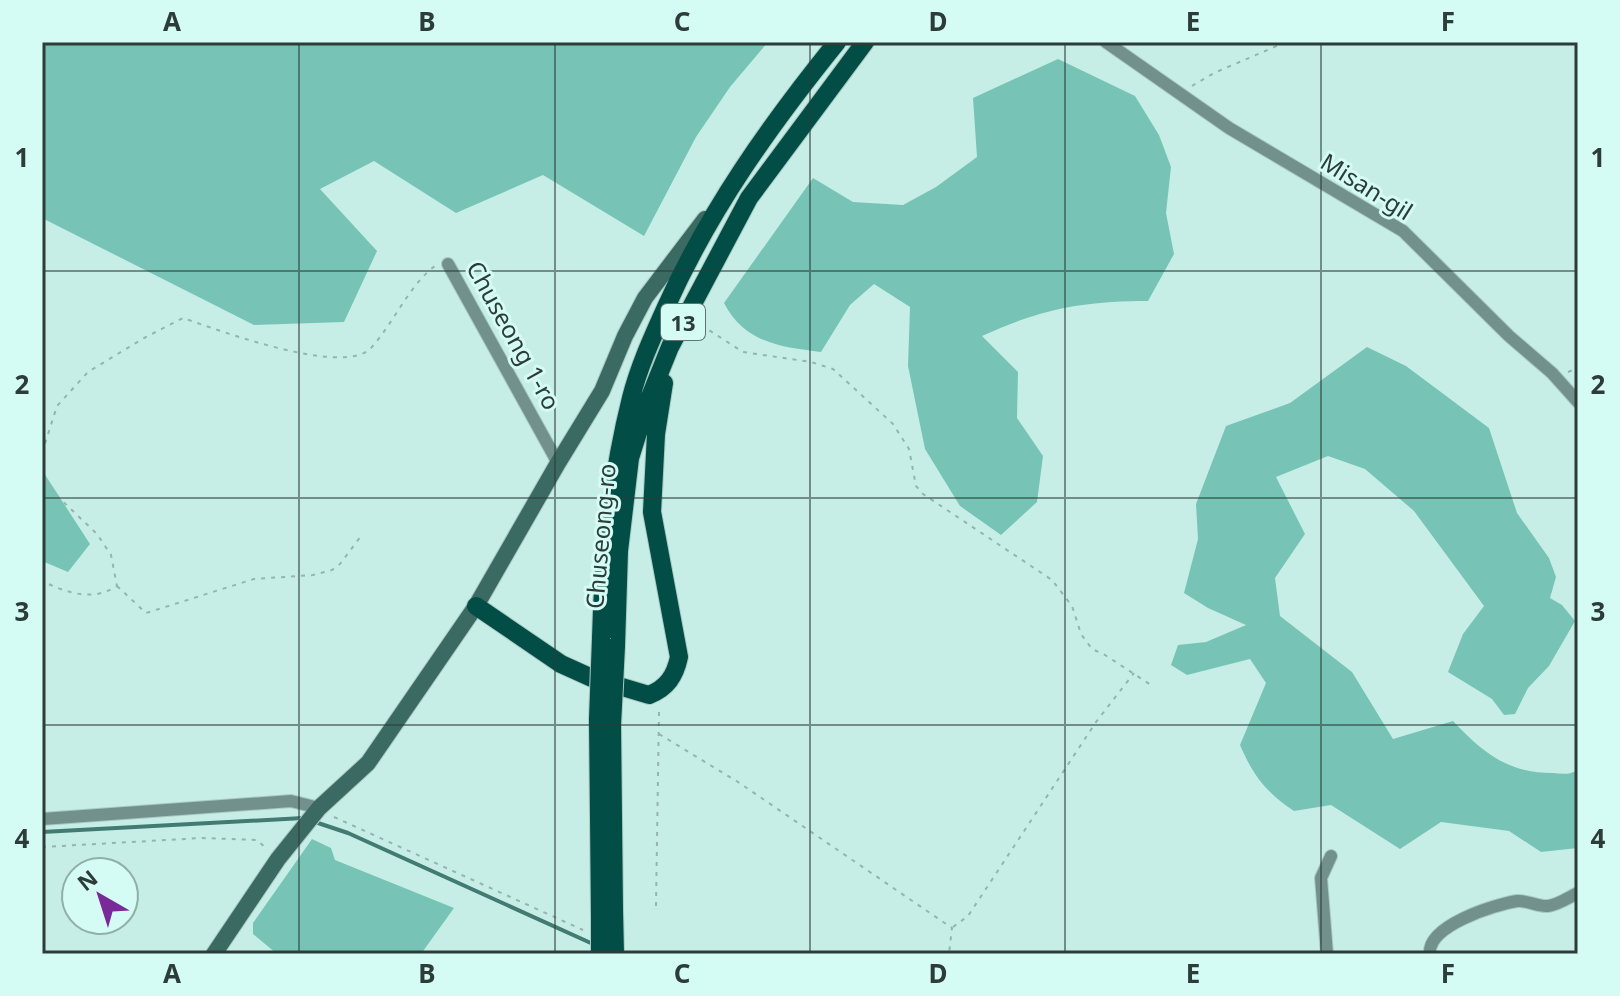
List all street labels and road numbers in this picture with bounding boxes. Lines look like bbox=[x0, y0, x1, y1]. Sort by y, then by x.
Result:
street label: Misan-gil bbox=[1315, 145, 1419, 227]
street label: Chuseong 1-ro bbox=[459, 255, 569, 415]
road number: 13 bbox=[661, 304, 705, 340]
street label: Chuseong-ro bbox=[577, 462, 623, 610]

